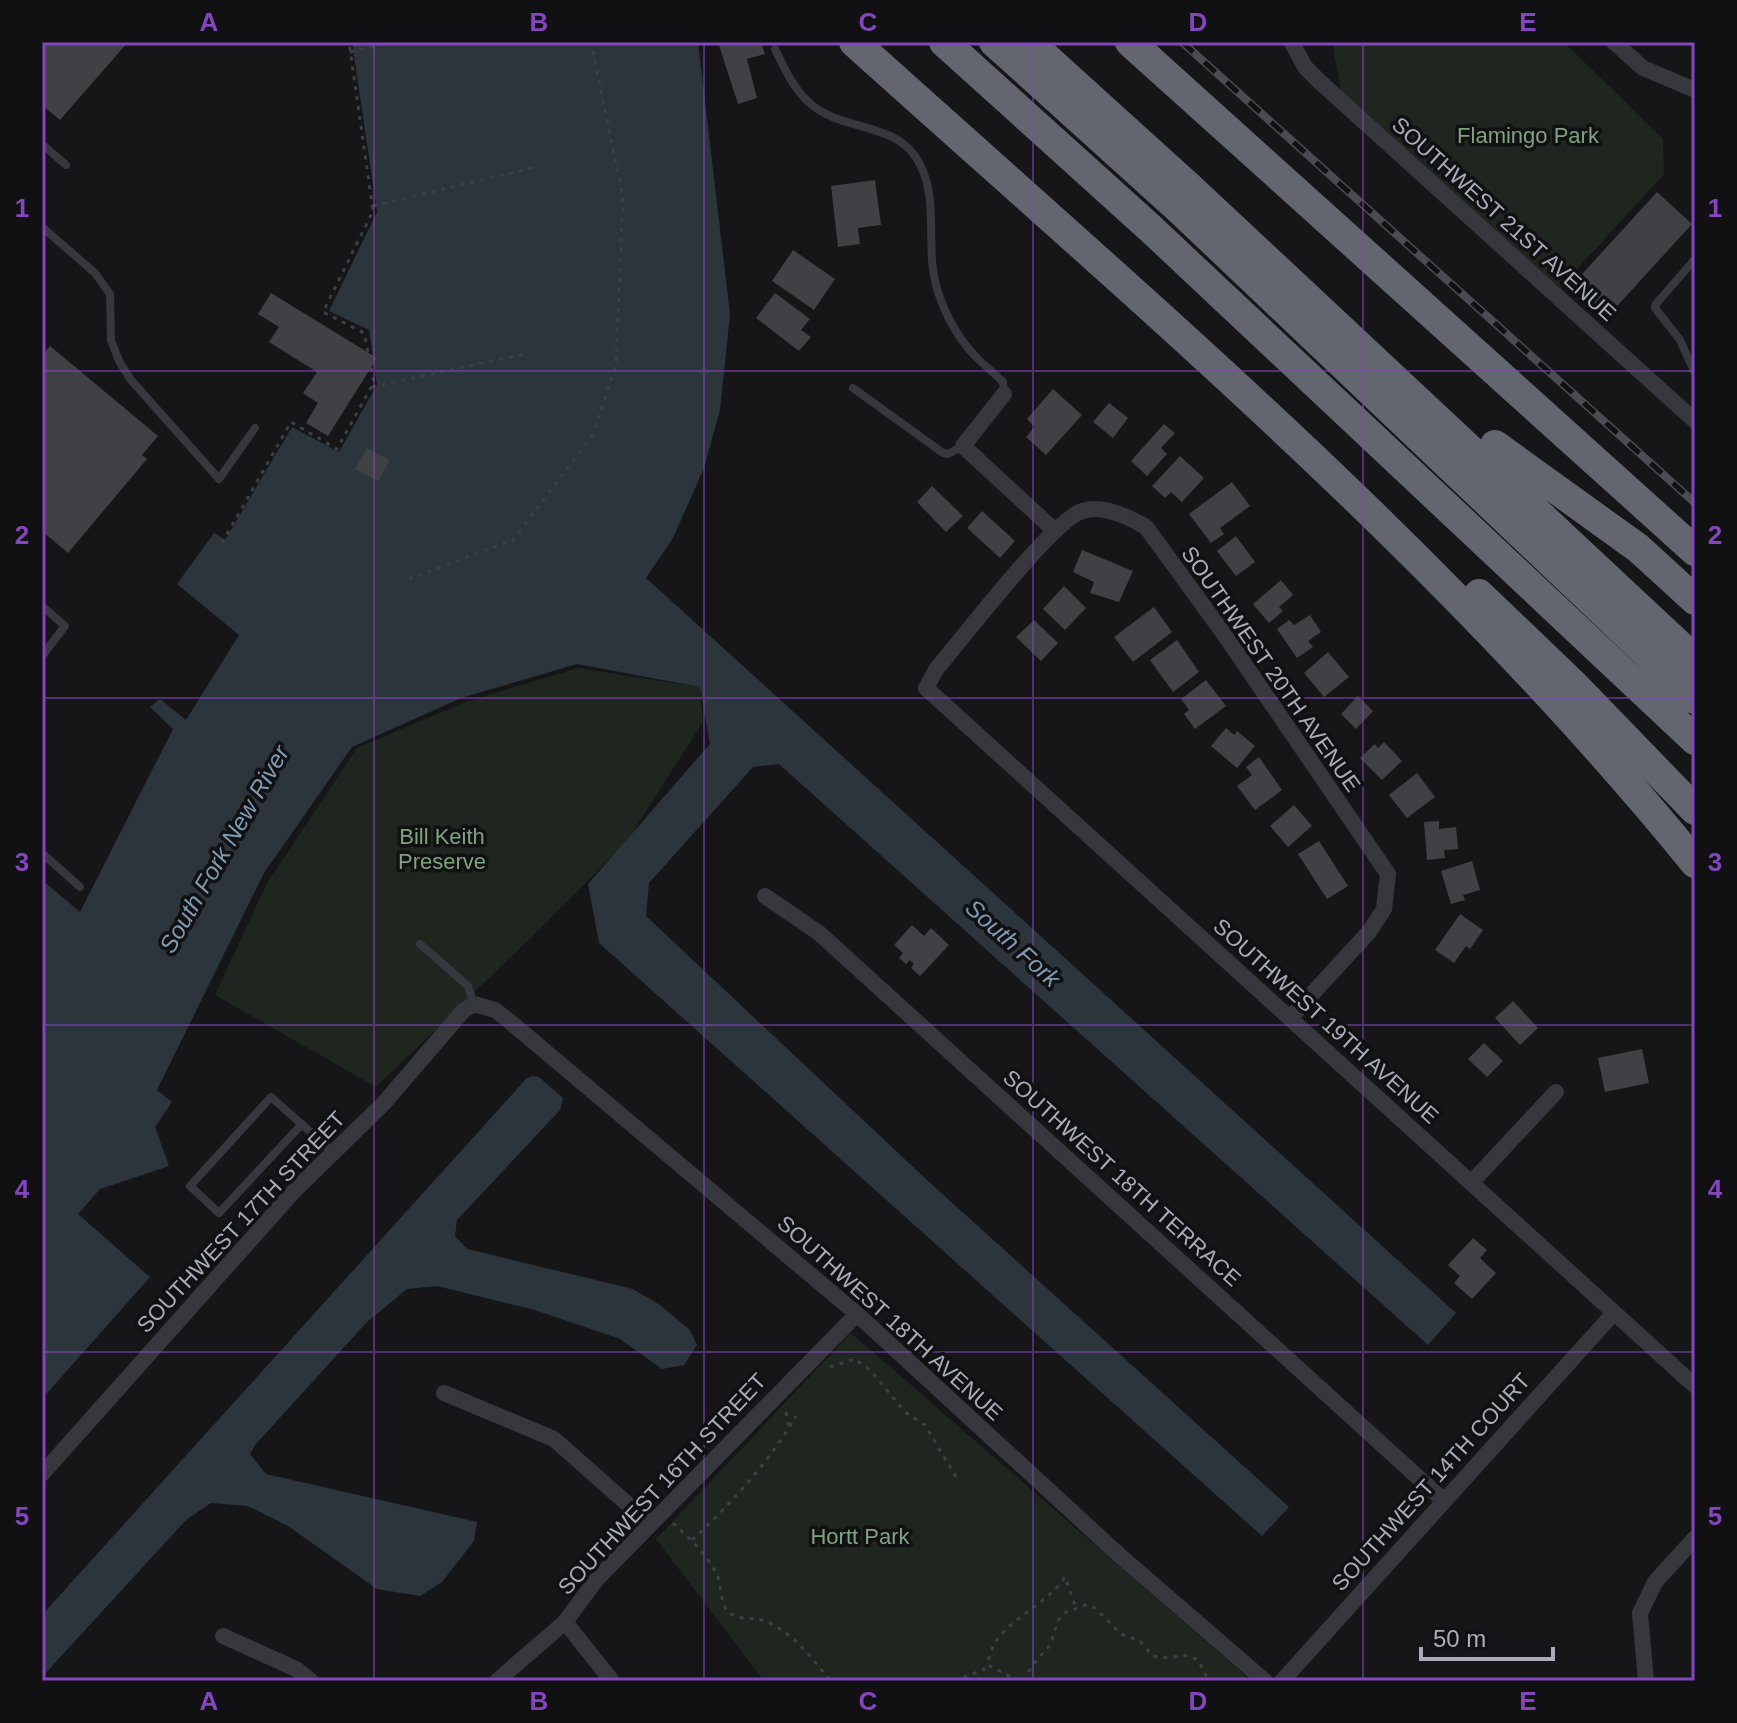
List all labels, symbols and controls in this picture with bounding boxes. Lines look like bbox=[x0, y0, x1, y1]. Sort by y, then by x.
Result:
text: A bbox=[200, 7, 219, 37]
text: B bbox=[530, 7, 548, 37]
text: C bbox=[859, 7, 878, 37]
text: D bbox=[1189, 7, 1207, 37]
text: E bbox=[1519, 7, 1537, 37]
street label: SOUTHWEST 21ST AVENUE bbox=[1387, 112, 1621, 326]
park label: Flamingo Park bbox=[1457, 123, 1600, 148]
text: 1 bbox=[15, 193, 29, 223]
text: 1 bbox=[1708, 193, 1722, 223]
text: 2 bbox=[15, 520, 29, 550]
text: 2 bbox=[1708, 520, 1722, 550]
street label: SOUTHWEST 20TH AVENUE bbox=[1176, 541, 1366, 797]
water label: South Fork New River bbox=[154, 740, 295, 957]
park label: Bill Keith Preserve bbox=[398, 824, 486, 874]
text: 3 bbox=[15, 847, 29, 877]
text: 3 bbox=[1708, 847, 1722, 877]
water label: South Fork bbox=[960, 894, 1067, 994]
street label: SOUTHWEST 19TH AVENUE bbox=[1208, 913, 1444, 1129]
street label: SOUTHWEST 18TH TERRACE bbox=[998, 1065, 1246, 1291]
street label: SOUTHWEST 17TH STREET bbox=[132, 1106, 350, 1338]
text: 4 bbox=[15, 1174, 30, 1204]
text: 4 bbox=[1708, 1174, 1723, 1204]
street label: SOUTHWEST 18TH AVENUE bbox=[772, 1210, 1008, 1426]
street label: SOUTHWEST 16TH STREET bbox=[553, 1368, 771, 1600]
street label: SOUTHWEST 14TH COURT bbox=[1327, 1368, 1535, 1596]
text: 5 bbox=[15, 1501, 29, 1531]
text: 5 bbox=[1708, 1501, 1722, 1531]
park label: Hortt Park bbox=[810, 1524, 911, 1549]
scale bar bbox=[1421, 1611, 1553, 1661]
text: 50 m bbox=[1433, 1625, 1486, 1652]
text: A bbox=[200, 1686, 219, 1716]
text: B bbox=[530, 1686, 548, 1716]
text: C bbox=[859, 1686, 878, 1716]
text: D bbox=[1189, 1686, 1207, 1716]
text: E bbox=[1519, 1686, 1537, 1716]

